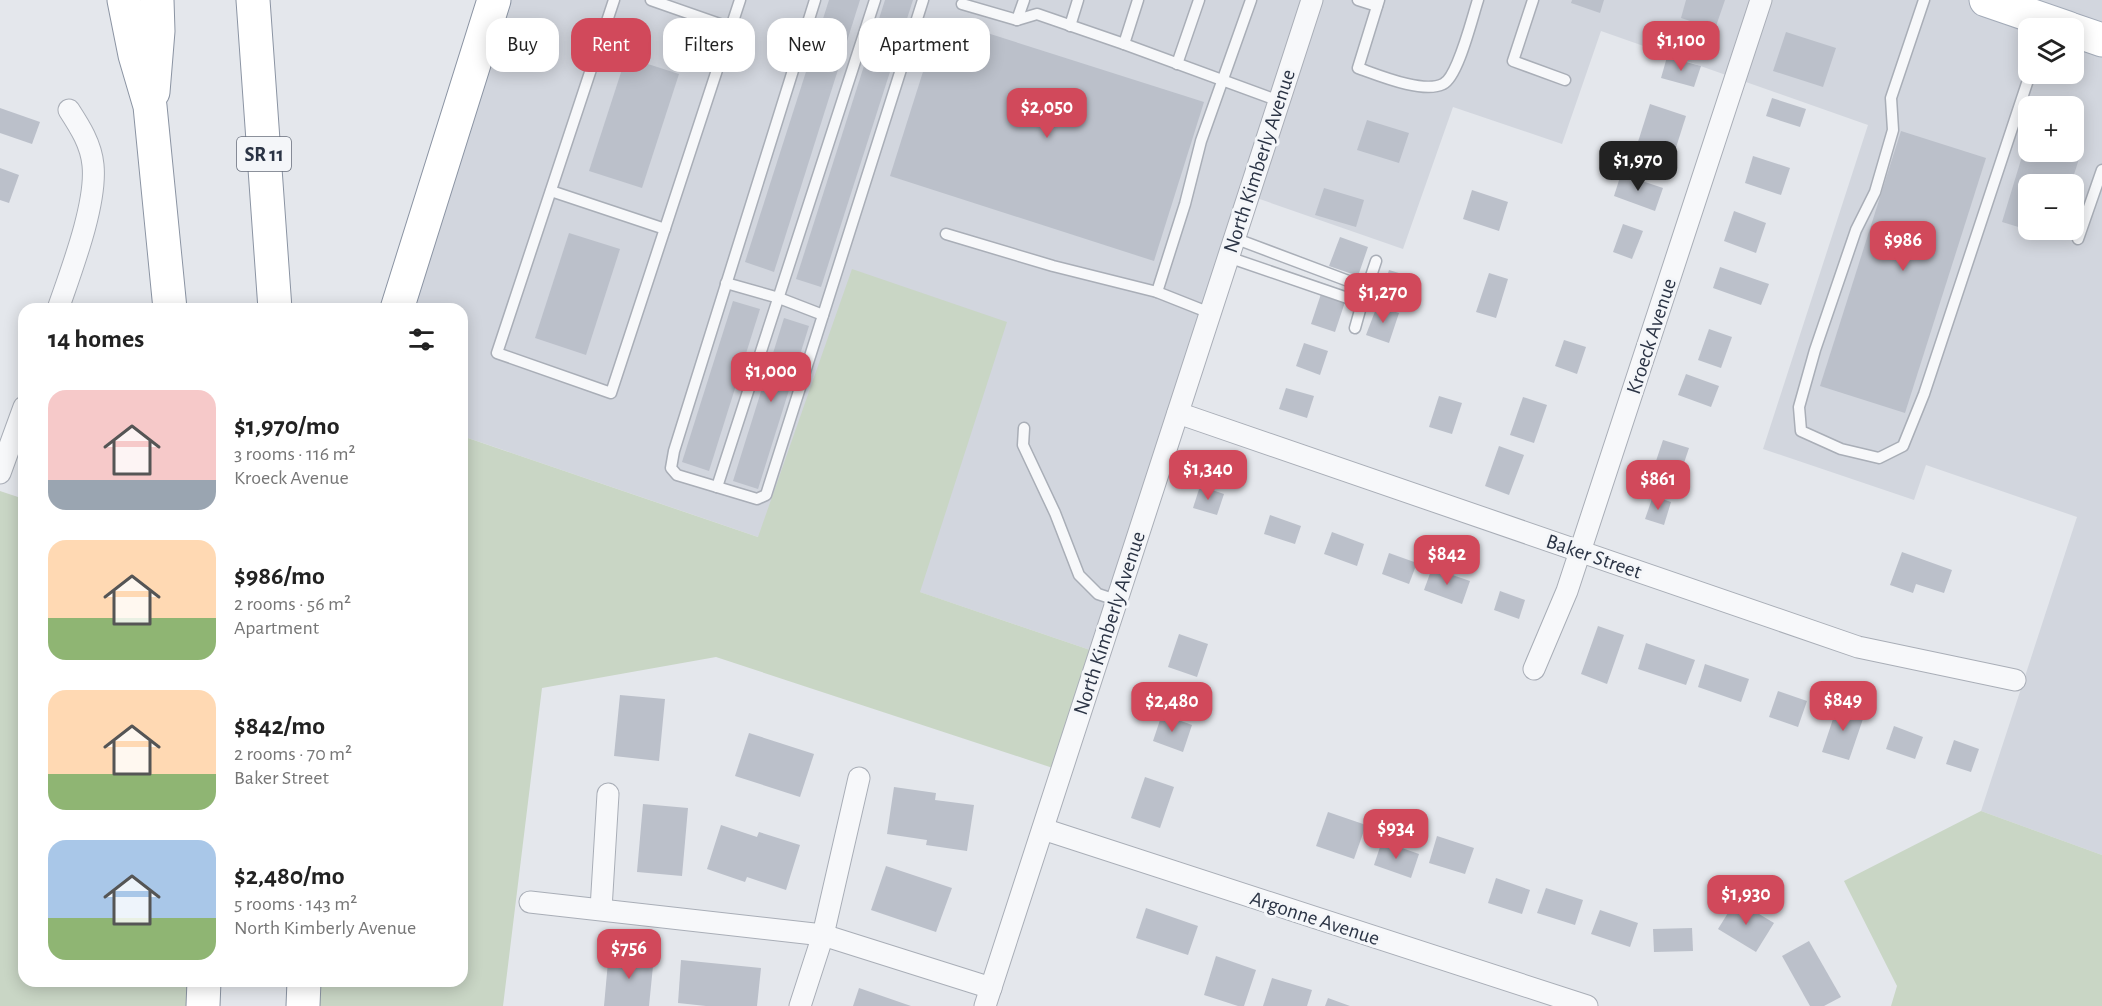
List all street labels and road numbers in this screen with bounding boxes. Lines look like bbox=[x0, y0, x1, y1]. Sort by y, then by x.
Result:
street label: North Kimberly Avenue bbox=[1220, 67, 1299, 255]
road number: SR 11 bbox=[237, 137, 291, 171]
street label: Kroeck Avenue bbox=[1623, 276, 1680, 397]
street label: North Kimberly Avenue bbox=[1070, 529, 1149, 717]
street label: Baker Street bbox=[1543, 530, 1645, 583]
street label: Argonne Avenue bbox=[1247, 888, 1382, 949]

